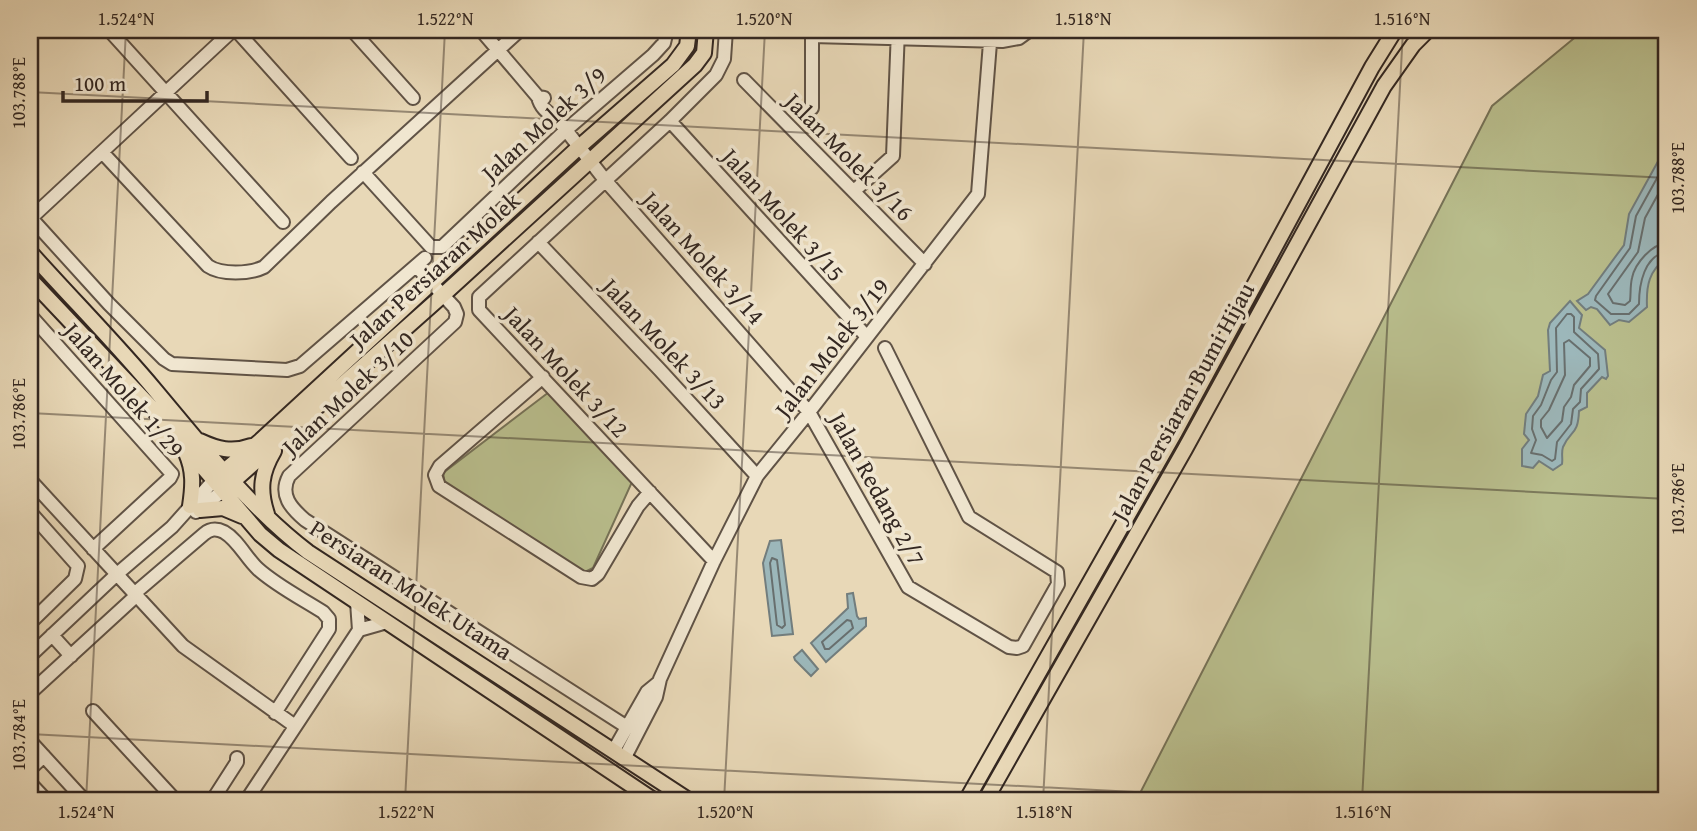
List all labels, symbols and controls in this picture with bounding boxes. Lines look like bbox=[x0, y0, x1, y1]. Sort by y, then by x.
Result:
text: 1.524°N bbox=[97, 5, 155, 32]
text: 1.522°N bbox=[416, 5, 474, 32]
text: 1.520°N bbox=[735, 5, 793, 32]
text: 1.518°N bbox=[1054, 5, 1112, 32]
text: 1.516°N bbox=[1373, 5, 1431, 32]
text: 103.788°E bbox=[5, 57, 32, 129]
street label: Jalan Molek 3/9 bbox=[471, 58, 614, 191]
scale bar bbox=[63, 60, 206, 104]
text: 100 m bbox=[74, 68, 126, 99]
street label: Jalan Molek 3/16 bbox=[775, 82, 922, 229]
street label: Jalan Molek 3/15 bbox=[712, 138, 853, 289]
text: 103.788°E bbox=[1664, 142, 1691, 214]
street label: Jalan Molek 3/14 bbox=[632, 181, 773, 332]
street label: Jalan Persiaran Molek bbox=[339, 183, 528, 358]
street label: Jalan Molek 3/13 bbox=[592, 268, 735, 417]
street label: Jalan Molek 3/19 bbox=[764, 270, 897, 427]
street label: Jalan Persiaran Bumi Hijau bbox=[1101, 276, 1263, 530]
street label: Jalan Molek 3/12 bbox=[494, 296, 637, 445]
street label: Jalan Molek 1/29 bbox=[54, 312, 193, 465]
street label: Jalan Molek 3/10 bbox=[272, 322, 421, 465]
text: 103.786°E bbox=[5, 378, 32, 450]
street label: Jalan Redang 2/7 bbox=[819, 403, 934, 572]
text: 103.786°E bbox=[1664, 463, 1691, 535]
street label: Persiaran Molek Utama bbox=[303, 511, 520, 669]
text: 103.784°E bbox=[5, 699, 32, 771]
text: 1.524°N bbox=[57, 798, 115, 825]
text: 1.522°N bbox=[377, 798, 435, 825]
text: 1.520°N bbox=[696, 798, 754, 825]
text: 1.518°N bbox=[1015, 798, 1073, 825]
text: 1.516°N bbox=[1334, 798, 1392, 825]

